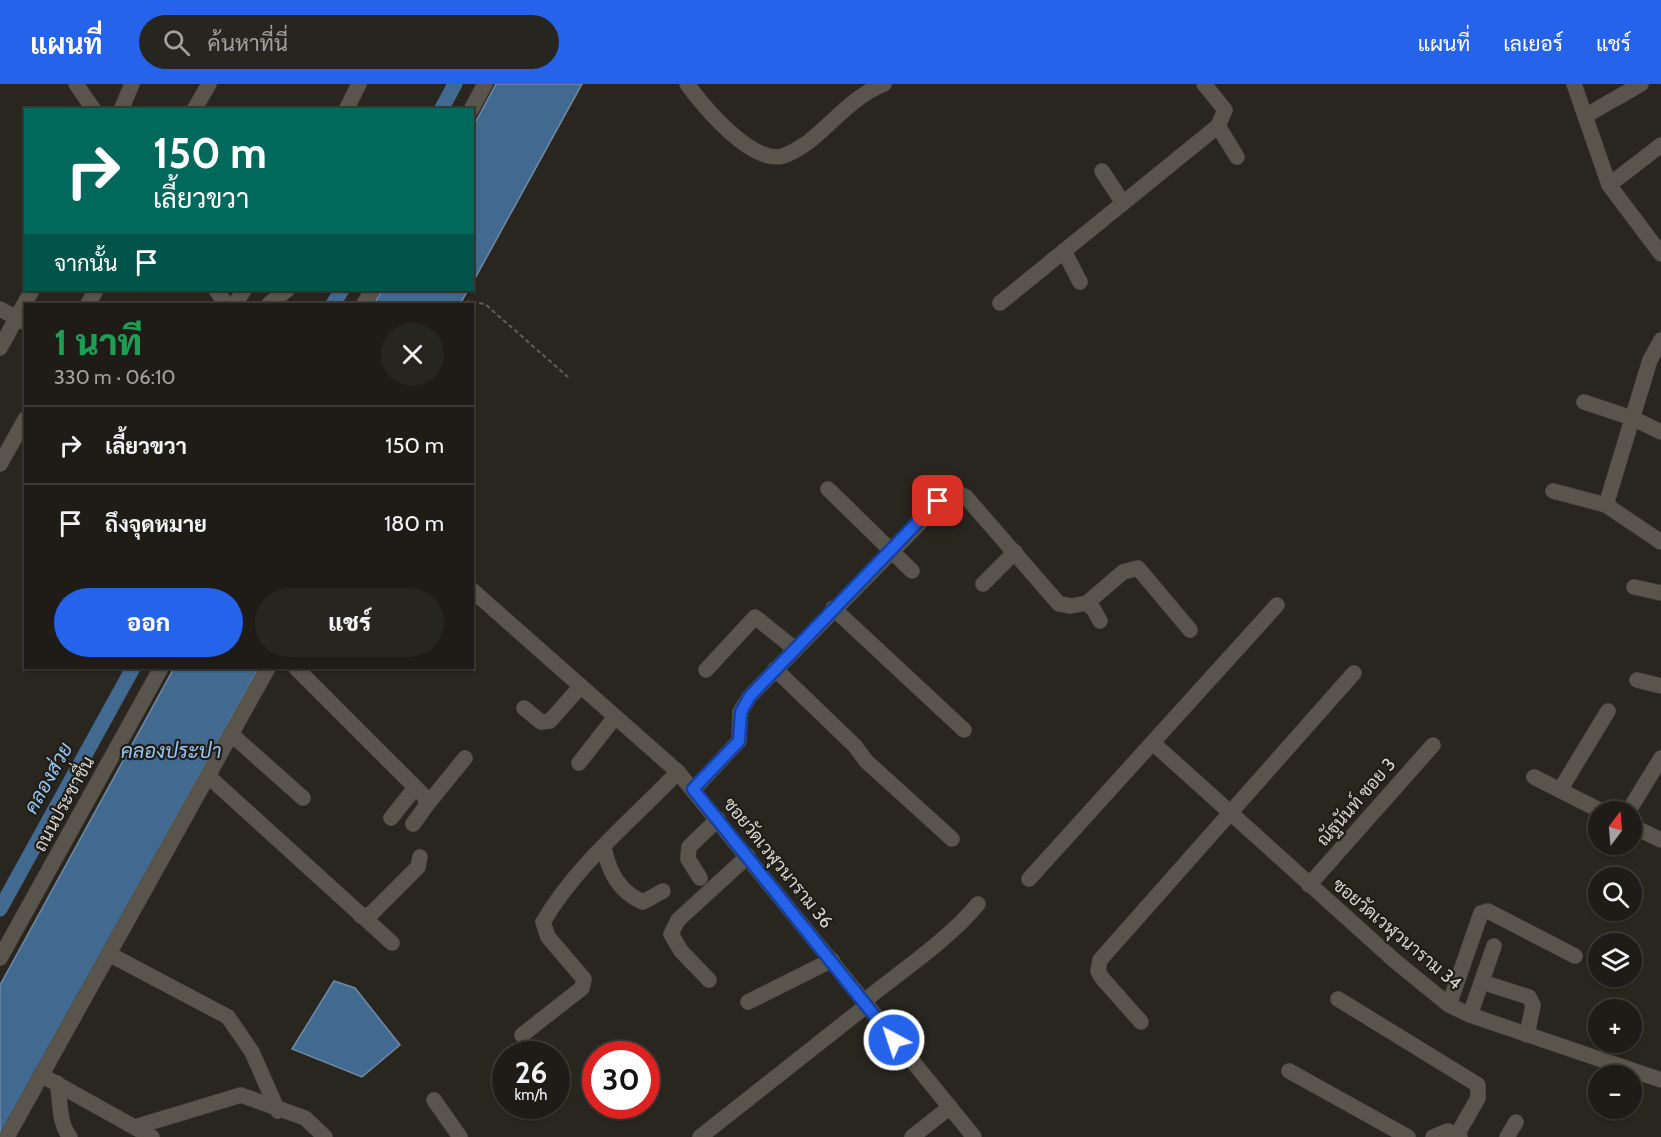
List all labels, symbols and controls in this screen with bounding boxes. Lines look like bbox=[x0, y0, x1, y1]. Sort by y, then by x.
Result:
search box bbox=[139, 15, 559, 69]
icon: search bbox=[160, 26, 193, 59]
text: แผนที่ bbox=[30, 27, 103, 61]
text: ค้นหาที่นี่ bbox=[208, 30, 288, 57]
text: แผนที่ bbox=[1418, 31, 1470, 56]
text: เลเยอร์ bbox=[1503, 31, 1563, 56]
text: แชร์ bbox=[1596, 31, 1631, 56]
text: 150 m bbox=[153, 127, 267, 179]
icon: right bbox=[54, 132, 132, 210]
text: เลี้ยวขวา bbox=[153, 182, 249, 215]
icon: arrive bbox=[130, 246, 163, 279]
text: จากนั้น bbox=[54, 250, 118, 277]
text: 1 นาที bbox=[54, 320, 142, 364]
button: close bbox=[381, 323, 444, 386]
text: 330 m · 06:10 bbox=[54, 365, 175, 389]
icon: right bbox=[54, 429, 87, 462]
text: 150 m bbox=[385, 432, 444, 459]
text: เลี้ยวขวา bbox=[105, 433, 187, 460]
pin bbox=[912, 475, 963, 526]
icon: arrive bbox=[921, 484, 954, 517]
icon: arrive bbox=[54, 507, 87, 540]
text: 180 m bbox=[384, 510, 444, 537]
text: ถึงจุดหมาย bbox=[105, 511, 207, 538]
button: ออก bbox=[54, 588, 243, 657]
button: แชร์ bbox=[255, 588, 444, 657]
water label: คลองส่วย bbox=[19, 738, 78, 818]
water label: คลองประปา bbox=[121, 739, 221, 763]
street label: ถนนประชาชื่น bbox=[24, 750, 99, 855]
street label: ณัฐนันท์ ซอย 3 bbox=[1310, 752, 1401, 851]
street label: ซอยวัดเวฬุวนาราม 36 bbox=[718, 793, 837, 933]
north arrow bbox=[1588, 801, 1642, 855]
map controls bbox=[1588, 801, 1642, 1119]
button: search bbox=[1588, 867, 1642, 921]
street label: ซอยวัดเวฬุวนาราม 34 bbox=[1327, 874, 1466, 995]
button: layers bbox=[1588, 933, 1642, 987]
button: + bbox=[1588, 999, 1642, 1053]
position arrow bbox=[862, 1008, 926, 1072]
speed limit sign: 30 bbox=[582, 1041, 660, 1119]
text: 26 bbox=[515, 1054, 547, 1091]
button: − bbox=[1588, 1065, 1642, 1119]
text: km/h bbox=[515, 1086, 547, 1104]

